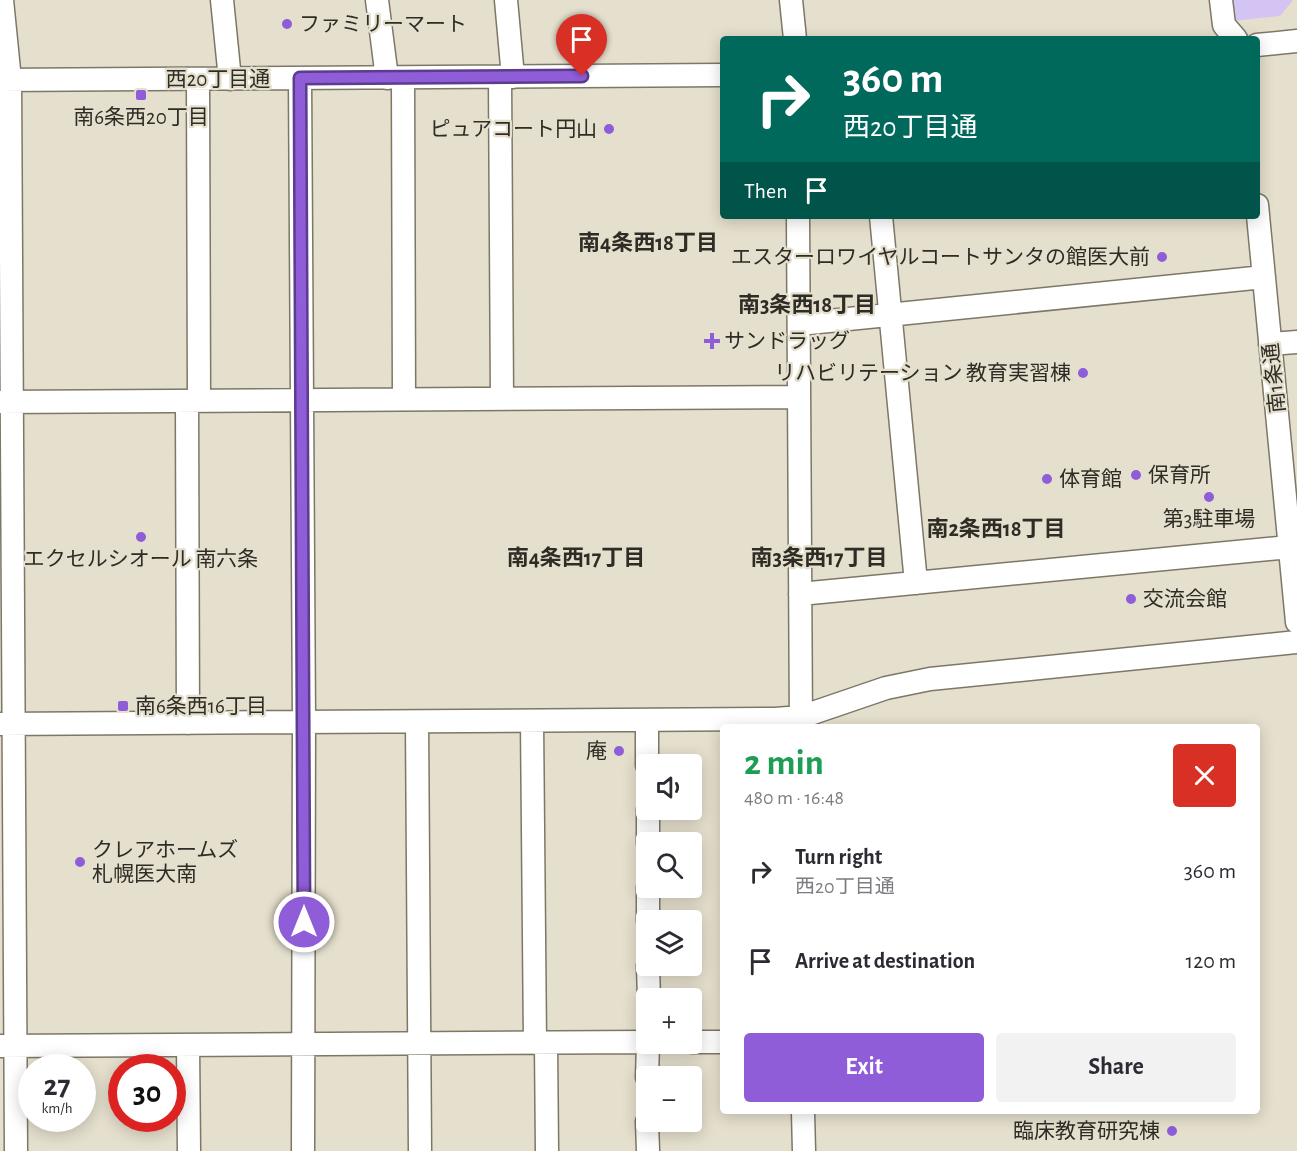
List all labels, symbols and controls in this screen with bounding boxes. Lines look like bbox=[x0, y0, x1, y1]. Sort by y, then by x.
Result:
place label: ファミリーマート bbox=[299, 14, 467, 35]
pin bbox=[556, 14, 607, 76]
marker: ファミリーマート bbox=[280, 17, 294, 31]
icon: arrive bbox=[565, 23, 598, 56]
text: 360 m bbox=[843, 58, 944, 100]
icon: right bbox=[744, 60, 822, 138]
street label: 西20丁目通 bbox=[166, 68, 270, 90]
marker: 南6条西20丁目 bbox=[134, 88, 148, 102]
place label: 南6条西20丁目 bbox=[73, 106, 209, 128]
text: 西20丁目通 bbox=[843, 114, 978, 141]
place label: ピュアコート円山 bbox=[429, 118, 597, 140]
marker: ピュアコート円山 bbox=[602, 122, 616, 136]
icon: arrive bbox=[800, 174, 833, 207]
text: Then bbox=[744, 180, 788, 202]
district label: 南4条西18丁目 bbox=[578, 231, 718, 254]
place label: エスターロワイヤルコートサンタの館医大前 bbox=[731, 246, 1150, 268]
marker: エスターロワイヤルコートサンタの館医大前 bbox=[1155, 250, 1169, 264]
district label: 南3条西18丁目 bbox=[738, 293, 876, 316]
place label: サンドラッグ bbox=[724, 330, 850, 352]
marker: サンドラッグ bbox=[705, 334, 719, 348]
street label: 南1条通 bbox=[1259, 342, 1289, 414]
place label: リハビリテーション 教育実習棟 bbox=[774, 362, 1071, 384]
marker: リハビリテーション 教育実習棟 bbox=[1076, 366, 1090, 380]
place label: 保育所 bbox=[1148, 464, 1211, 486]
place label: 体育館 bbox=[1059, 468, 1122, 490]
marker: 保育所 bbox=[1129, 468, 1143, 482]
marker: 体育館 bbox=[1040, 472, 1054, 486]
marker: 第3駐車場 bbox=[1202, 490, 1216, 504]
place label: 第3駐車場 bbox=[1163, 508, 1255, 530]
district label: 南2条西18丁目 bbox=[926, 517, 1066, 540]
marker: エクセルシオール 南六条 bbox=[134, 530, 148, 544]
district label: 南4条西17丁目 bbox=[507, 546, 645, 569]
district label: 南3条西17丁目 bbox=[751, 546, 887, 569]
place label: エクセルシオール 南六条 bbox=[24, 548, 258, 570]
place label: 交流会館 bbox=[1143, 588, 1227, 610]
marker: 交流会館 bbox=[1124, 592, 1138, 606]
place label: 南6条西16丁目 bbox=[135, 695, 267, 717]
marker: 南6条西16丁目 bbox=[116, 699, 130, 713]
place label: 庵 bbox=[586, 740, 607, 762]
marker: 庵 bbox=[612, 744, 626, 758]
button: close bbox=[1173, 744, 1236, 807]
text: 2 min bbox=[744, 745, 824, 781]
map controls bbox=[636, 754, 702, 1132]
button: sound bbox=[636, 754, 702, 820]
text: 480 m · 16:48 bbox=[744, 788, 844, 808]
button: search bbox=[636, 832, 702, 898]
place label: クレアホームズ 札幌医大南 bbox=[92, 838, 238, 885]
text: Turn right bbox=[795, 846, 882, 868]
marker: クレアホームズ 札幌医大南 bbox=[73, 855, 87, 869]
icon: right bbox=[744, 855, 777, 888]
text: 360 m bbox=[1184, 860, 1236, 882]
text: 西20丁目通 bbox=[795, 877, 895, 897]
position arrow bbox=[272, 890, 336, 954]
button: layers bbox=[636, 910, 702, 976]
icon: arrive bbox=[744, 945, 777, 978]
text: Arrive at destination bbox=[795, 950, 975, 972]
text: 120 m bbox=[1186, 950, 1236, 972]
button: + bbox=[636, 988, 702, 1054]
button: Exit bbox=[744, 1033, 984, 1102]
button: Share bbox=[996, 1033, 1236, 1102]
speed limit sign: 30 bbox=[108, 1054, 186, 1132]
button: − bbox=[636, 1066, 702, 1132]
text: 27 bbox=[43, 1071, 71, 1101]
text: km/h bbox=[42, 1101, 72, 1116]
place label: 臨床教育研究棟 bbox=[1013, 1120, 1160, 1142]
marker: 臨床教育研究棟 bbox=[1165, 1124, 1179, 1138]

